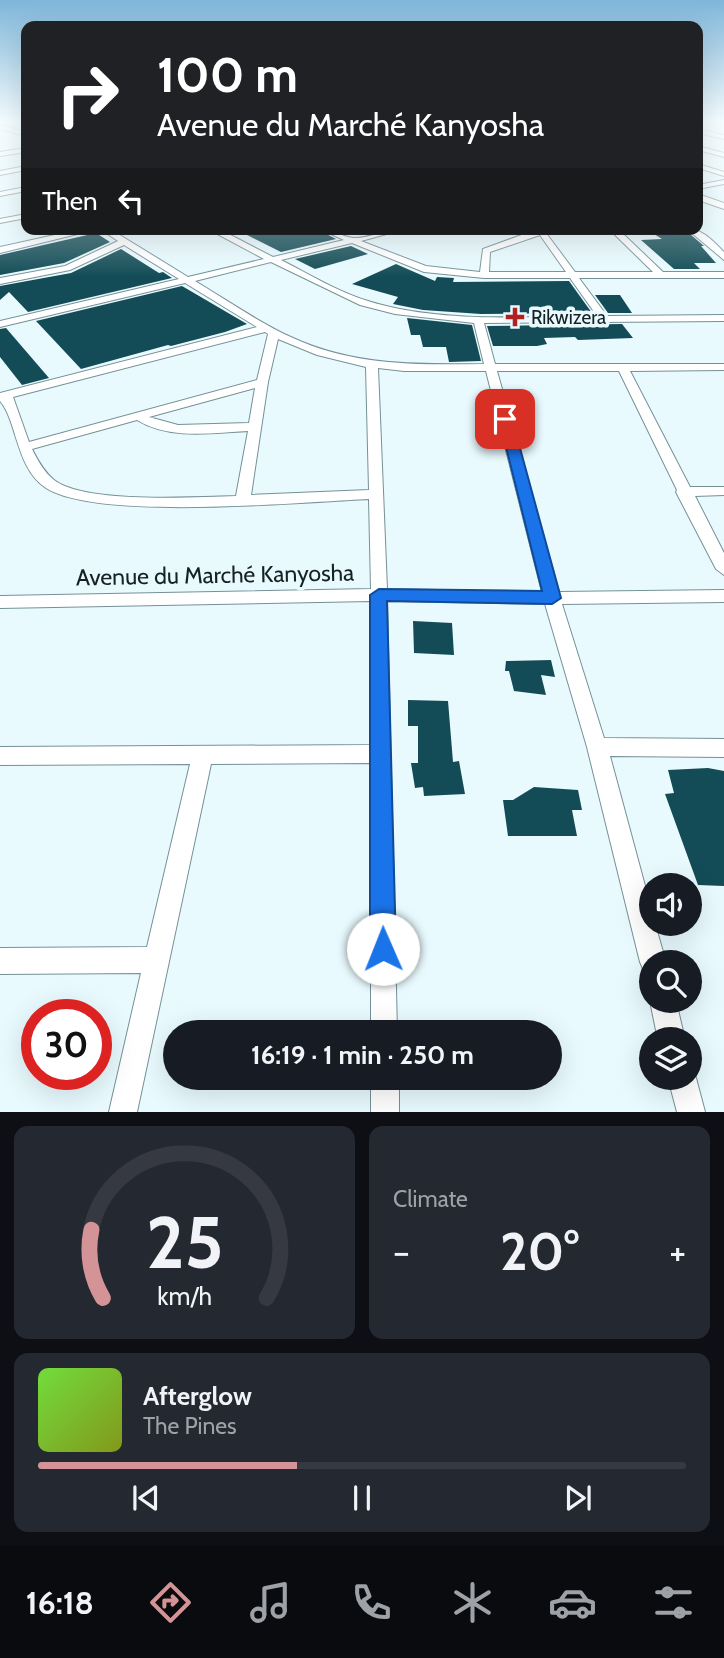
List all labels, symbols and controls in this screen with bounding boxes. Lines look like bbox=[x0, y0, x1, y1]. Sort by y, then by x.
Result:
text: 100 m bbox=[157, 45, 298, 104]
icon: right bbox=[42, 49, 133, 140]
text: Avenue du Marché Kanyosha bbox=[157, 105, 544, 144]
icon: left bbox=[112, 182, 150, 220]
text: Then bbox=[42, 185, 98, 217]
place label: Rikwizera bbox=[531, 306, 606, 329]
marker: Rikwizera bbox=[505, 307, 525, 327]
pin bbox=[475, 389, 535, 449]
icon: arrive bbox=[486, 400, 524, 438]
street label: Avenue du Marché Kanyosha bbox=[76, 559, 354, 591]
map controls bbox=[639, 873, 702, 1090]
button: sound bbox=[639, 873, 702, 936]
position arrow bbox=[346, 912, 420, 986]
button: search bbox=[639, 950, 702, 1013]
speed limit sign: 30 bbox=[21, 999, 112, 1090]
button: layers bbox=[639, 1027, 702, 1090]
text: 16:19 · 1 min · 250 m bbox=[251, 1039, 474, 1071]
text: Climate bbox=[393, 1185, 468, 1213]
text: 25 bbox=[146, 1199, 223, 1287]
text: 20° bbox=[500, 1220, 579, 1283]
text: − bbox=[393, 1228, 410, 1275]
text: + bbox=[669, 1228, 686, 1275]
text: km/h bbox=[157, 1281, 212, 1311]
text: Afterglow bbox=[143, 1380, 252, 1412]
text: The Pines bbox=[143, 1412, 237, 1440]
icon: previous bbox=[127, 1479, 165, 1517]
icon: pause bbox=[343, 1479, 381, 1517]
icon: next bbox=[559, 1479, 597, 1517]
icon: directions bbox=[146, 1578, 195, 1627]
icon: music bbox=[246, 1578, 295, 1627]
icon: phone bbox=[347, 1578, 396, 1627]
icon: climate bbox=[448, 1578, 497, 1627]
icon: car bbox=[548, 1578, 597, 1627]
icon: filters bbox=[649, 1578, 698, 1627]
text: 16:18 bbox=[26, 1583, 94, 1622]

